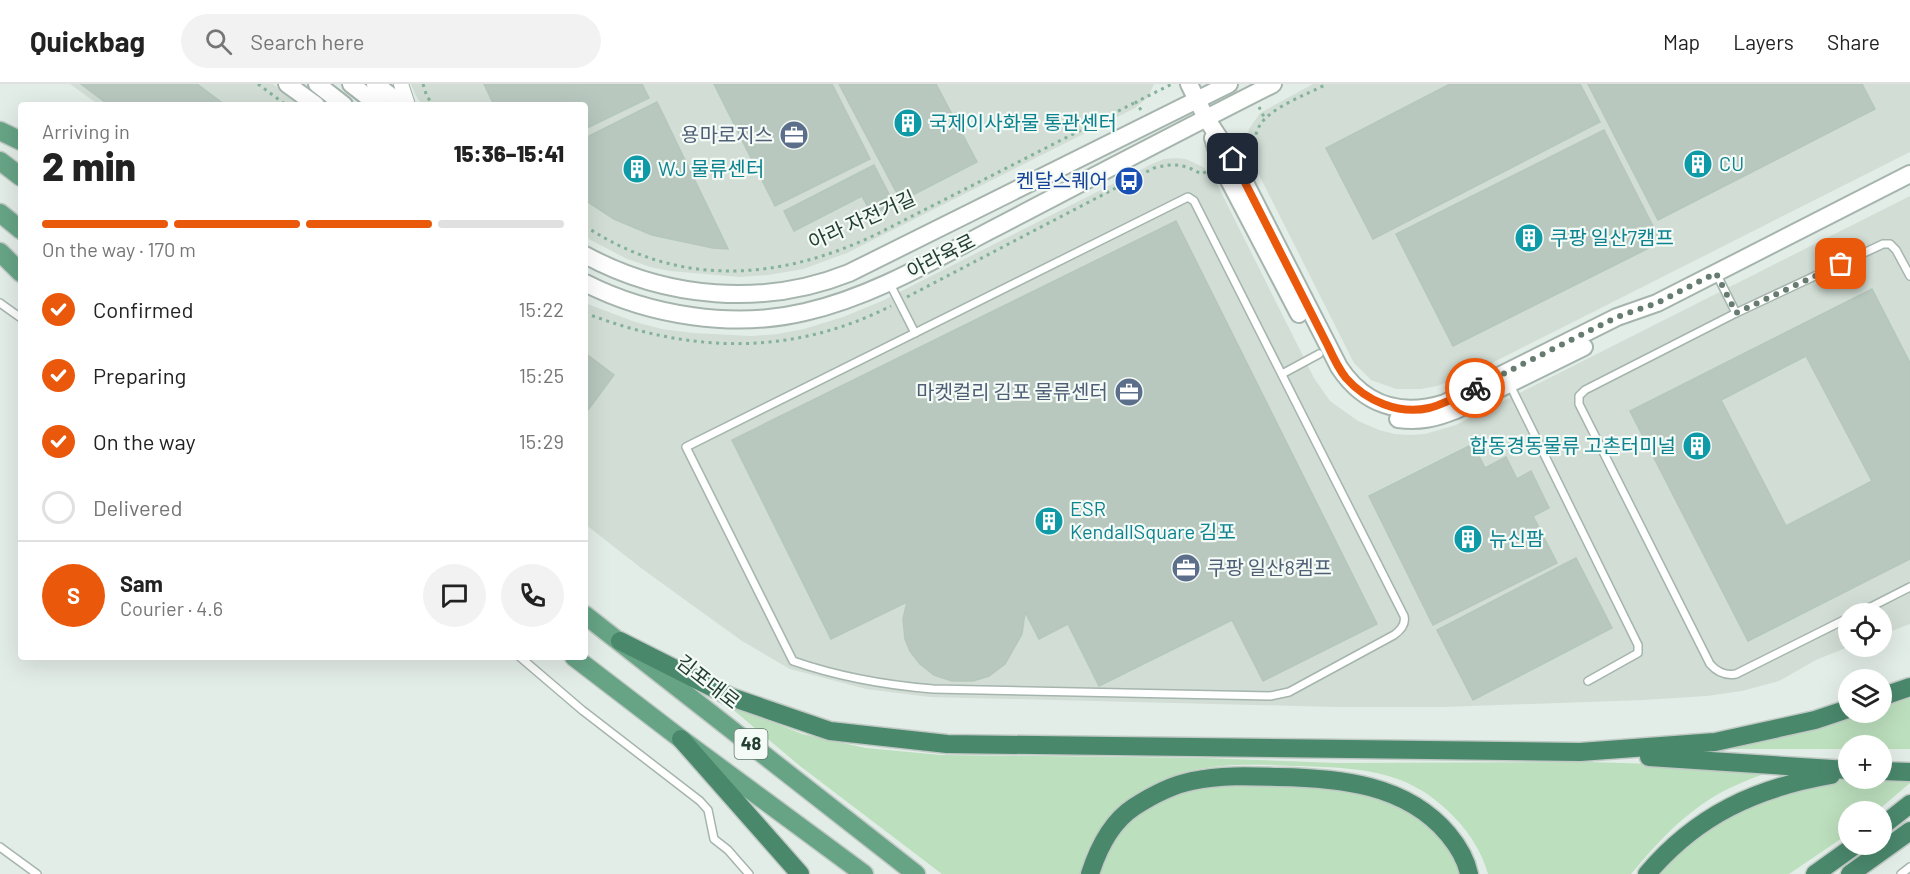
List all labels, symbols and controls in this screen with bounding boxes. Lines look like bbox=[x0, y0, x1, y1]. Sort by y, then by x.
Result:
search box bbox=[181, 14, 601, 68]
text: Quickbag bbox=[30, 24, 145, 58]
icon: search bbox=[202, 25, 235, 58]
text: Search here bbox=[250, 28, 365, 54]
text: Map bbox=[1663, 29, 1700, 54]
text: Layers bbox=[1733, 29, 1794, 54]
text: Share bbox=[1827, 29, 1880, 54]
building icon: 국제이사화물 통관센터 bbox=[892, 107, 924, 139]
place label: 국제이사화물 통관센터 bbox=[929, 110, 1117, 134]
text: Arriving in bbox=[42, 119, 130, 143]
office icon: 용마로지스 bbox=[778, 119, 810, 151]
place label: 용마로지스 bbox=[681, 122, 773, 146]
pin bbox=[1207, 133, 1258, 184]
text: 15:36–15:41 bbox=[454, 140, 564, 166]
text: 2 min bbox=[42, 142, 136, 189]
icon: home bbox=[1216, 142, 1249, 175]
building icon: CU bbox=[1682, 148, 1714, 180]
place label: CU bbox=[1719, 151, 1744, 175]
building icon: WJ 물류센터 bbox=[621, 153, 653, 185]
place label: WJ 물류센터 bbox=[658, 156, 764, 180]
bus stop icon: 켄달스퀘어 bbox=[1113, 165, 1145, 197]
place label: 켄달스퀘어 bbox=[1016, 168, 1108, 192]
street label: 아라 자전거길 bbox=[804, 185, 919, 253]
building icon: 쿠팡 일산7캠프 bbox=[1513, 222, 1545, 254]
place label: 쿠팡 일산7캠프 bbox=[1550, 225, 1674, 249]
street label: 아라육로 bbox=[902, 228, 979, 283]
text: On the way · 170 m bbox=[42, 237, 196, 261]
pin bbox=[1815, 238, 1866, 289]
icon: bag bbox=[1824, 247, 1857, 280]
icon: check bbox=[42, 293, 75, 326]
text: Confirmed bbox=[93, 296, 193, 322]
text: 15:22 bbox=[519, 297, 564, 321]
courier bbox=[1445, 358, 1505, 418]
icon: check bbox=[42, 359, 75, 392]
text: Preparing bbox=[93, 362, 186, 388]
text: 15:25 bbox=[519, 363, 564, 387]
icon: bike bbox=[1459, 372, 1492, 405]
office icon: 마켓컬리 김포 물류센터 bbox=[1113, 376, 1145, 408]
place label: 마켓컬리 김포 물류센터 bbox=[916, 379, 1108, 403]
icon: check bbox=[42, 425, 75, 458]
text: On the way bbox=[93, 428, 196, 454]
text: 15:29 bbox=[519, 429, 564, 453]
building icon: 합동경동물류 고촌터미널 bbox=[1681, 430, 1713, 462]
place label: 합동경동물류 고촌터미널 bbox=[1470, 433, 1676, 457]
text: Delivered bbox=[93, 494, 182, 520]
place label: ESR KendallSquare 김포 bbox=[1070, 496, 1236, 543]
building icon: ESR KendallSquare 김포 bbox=[1033, 505, 1065, 537]
building icon: 뉴신팜 bbox=[1452, 523, 1484, 555]
place label: 뉴신팜 bbox=[1489, 526, 1544, 550]
office icon: 쿠팡 일산8켐프 bbox=[1170, 552, 1202, 584]
place label: 쿠팡 일산8켐프 bbox=[1207, 555, 1332, 579]
button: chat bbox=[423, 564, 486, 627]
button: phone bbox=[501, 564, 564, 627]
text: Sam bbox=[120, 570, 163, 596]
text: S bbox=[67, 582, 80, 608]
text: Courier · 4.6 bbox=[120, 596, 223, 620]
map controls bbox=[1838, 603, 1892, 855]
button: locate bbox=[1838, 603, 1892, 657]
street label: 김포대로 bbox=[672, 649, 745, 713]
button: layers bbox=[1838, 669, 1892, 723]
road number: 48 bbox=[734, 729, 768, 759]
button: + bbox=[1838, 735, 1892, 789]
button: − bbox=[1838, 801, 1892, 855]

